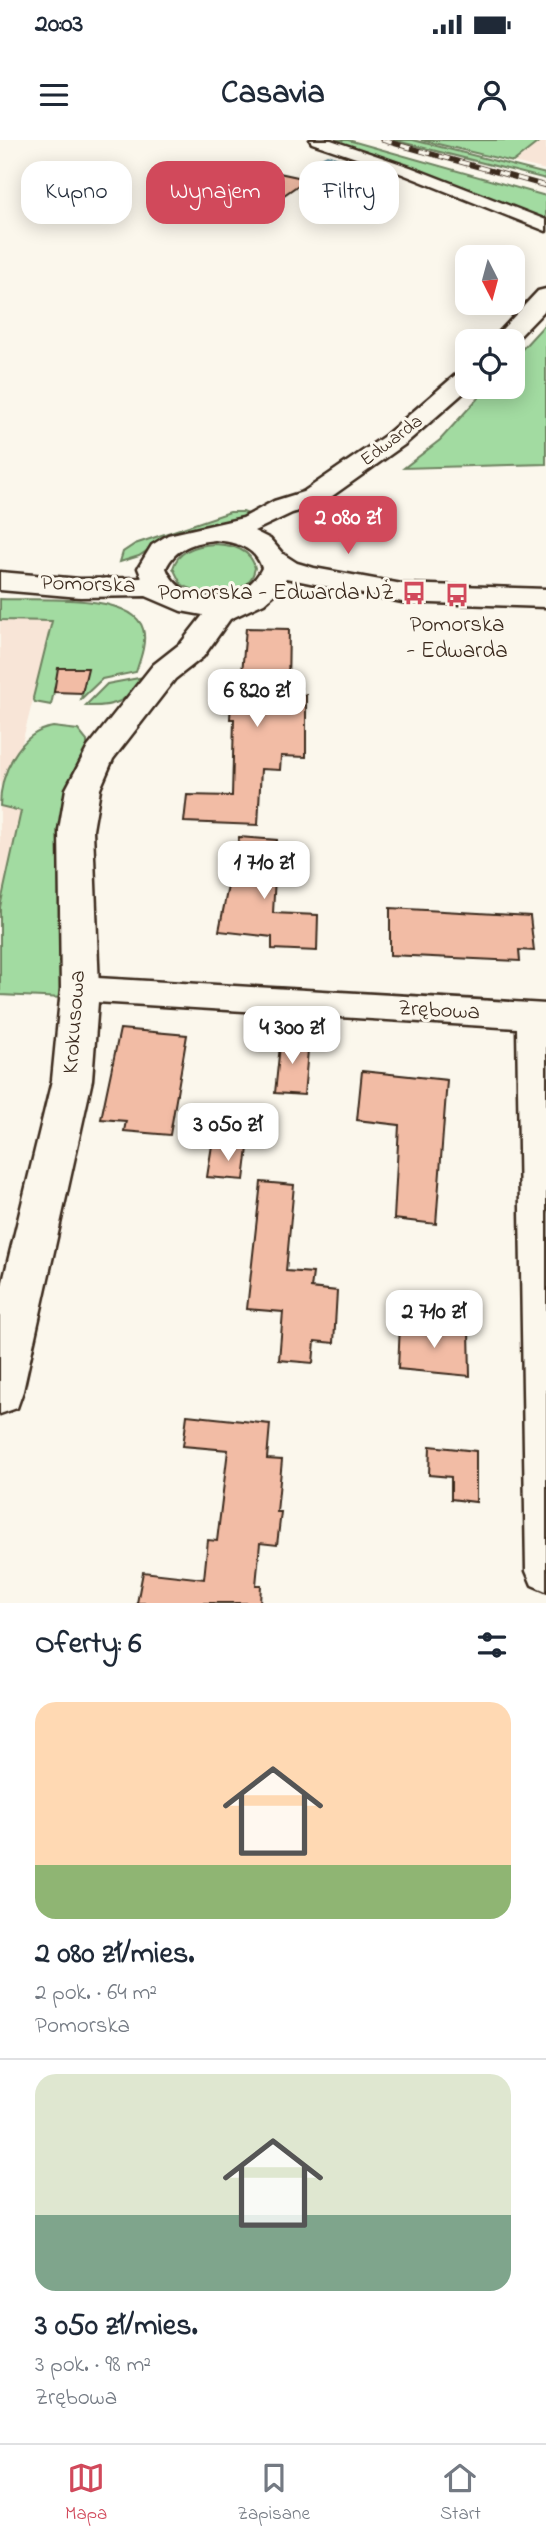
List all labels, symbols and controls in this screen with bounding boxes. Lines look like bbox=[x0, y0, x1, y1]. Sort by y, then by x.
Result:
text: 20:03 bbox=[35, 6, 83, 44]
text: Casavia bbox=[221, 71, 325, 118]
icon: menu bbox=[35, 76, 73, 114]
icon: person bbox=[473, 76, 511, 114]
chip: Kupno bbox=[21, 161, 132, 224]
chip: Wynajem bbox=[146, 161, 285, 224]
chip: Filtry bbox=[299, 161, 399, 224]
north arrow bbox=[455, 245, 525, 315]
map controls bbox=[455, 245, 525, 399]
button: locate bbox=[455, 329, 525, 399]
street label: Edwarda bbox=[355, 409, 429, 473]
pin: 2 080 zł bbox=[276, 496, 420, 556]
text: 2 080 zł bbox=[315, 502, 381, 535]
street label: Pomorska bbox=[40, 567, 136, 603]
place label: Pomorska - Edwarda NŻ bbox=[158, 577, 394, 610]
bus stop icon: Pomorska - Edwarda NŻ bbox=[400, 579, 428, 607]
bus stop icon: Pomorska - Edwarda bbox=[443, 581, 471, 609]
place label: Pomorska - Edwarda bbox=[406, 609, 508, 668]
pin: 6 820 zł bbox=[185, 670, 329, 729]
text: 6 820 zł bbox=[224, 675, 290, 708]
pin: 1 710 zł bbox=[192, 842, 336, 901]
text: 1 710 zł bbox=[234, 847, 294, 880]
street label: Krokusowa bbox=[55, 969, 95, 1075]
street label: Zrębowa bbox=[397, 992, 481, 1030]
pin: 4 300 zł bbox=[220, 1006, 364, 1066]
text: 4 300 zł bbox=[259, 1012, 325, 1045]
pin: 3 050 zł bbox=[156, 1104, 300, 1163]
text: 3 050 zł bbox=[194, 1109, 262, 1142]
pin: 2 710 zł bbox=[362, 1290, 506, 1350]
text: 2 710 zł bbox=[402, 1296, 466, 1329]
text: Oferty: 6 bbox=[35, 1623, 141, 1667]
icon: filters bbox=[473, 1626, 511, 1664]
icon: home bbox=[210, 1748, 336, 1874]
text: 2 080 zł/mies. bbox=[35, 1933, 194, 1977]
text: 2 pok. · 64 m² bbox=[35, 1977, 157, 2010]
text: Pomorska bbox=[35, 2010, 130, 2043]
icon: home bbox=[210, 2120, 336, 2246]
text: 3 050 zł/mies. bbox=[35, 2305, 198, 2349]
text: 3 pok. · 98 m² bbox=[35, 2349, 151, 2382]
text: Zrębowa bbox=[35, 2382, 117, 2415]
tab: Mapa bbox=[65, 2459, 107, 2528]
tab: Zapisane bbox=[237, 2459, 310, 2528]
tab: Start bbox=[440, 2459, 481, 2528]

